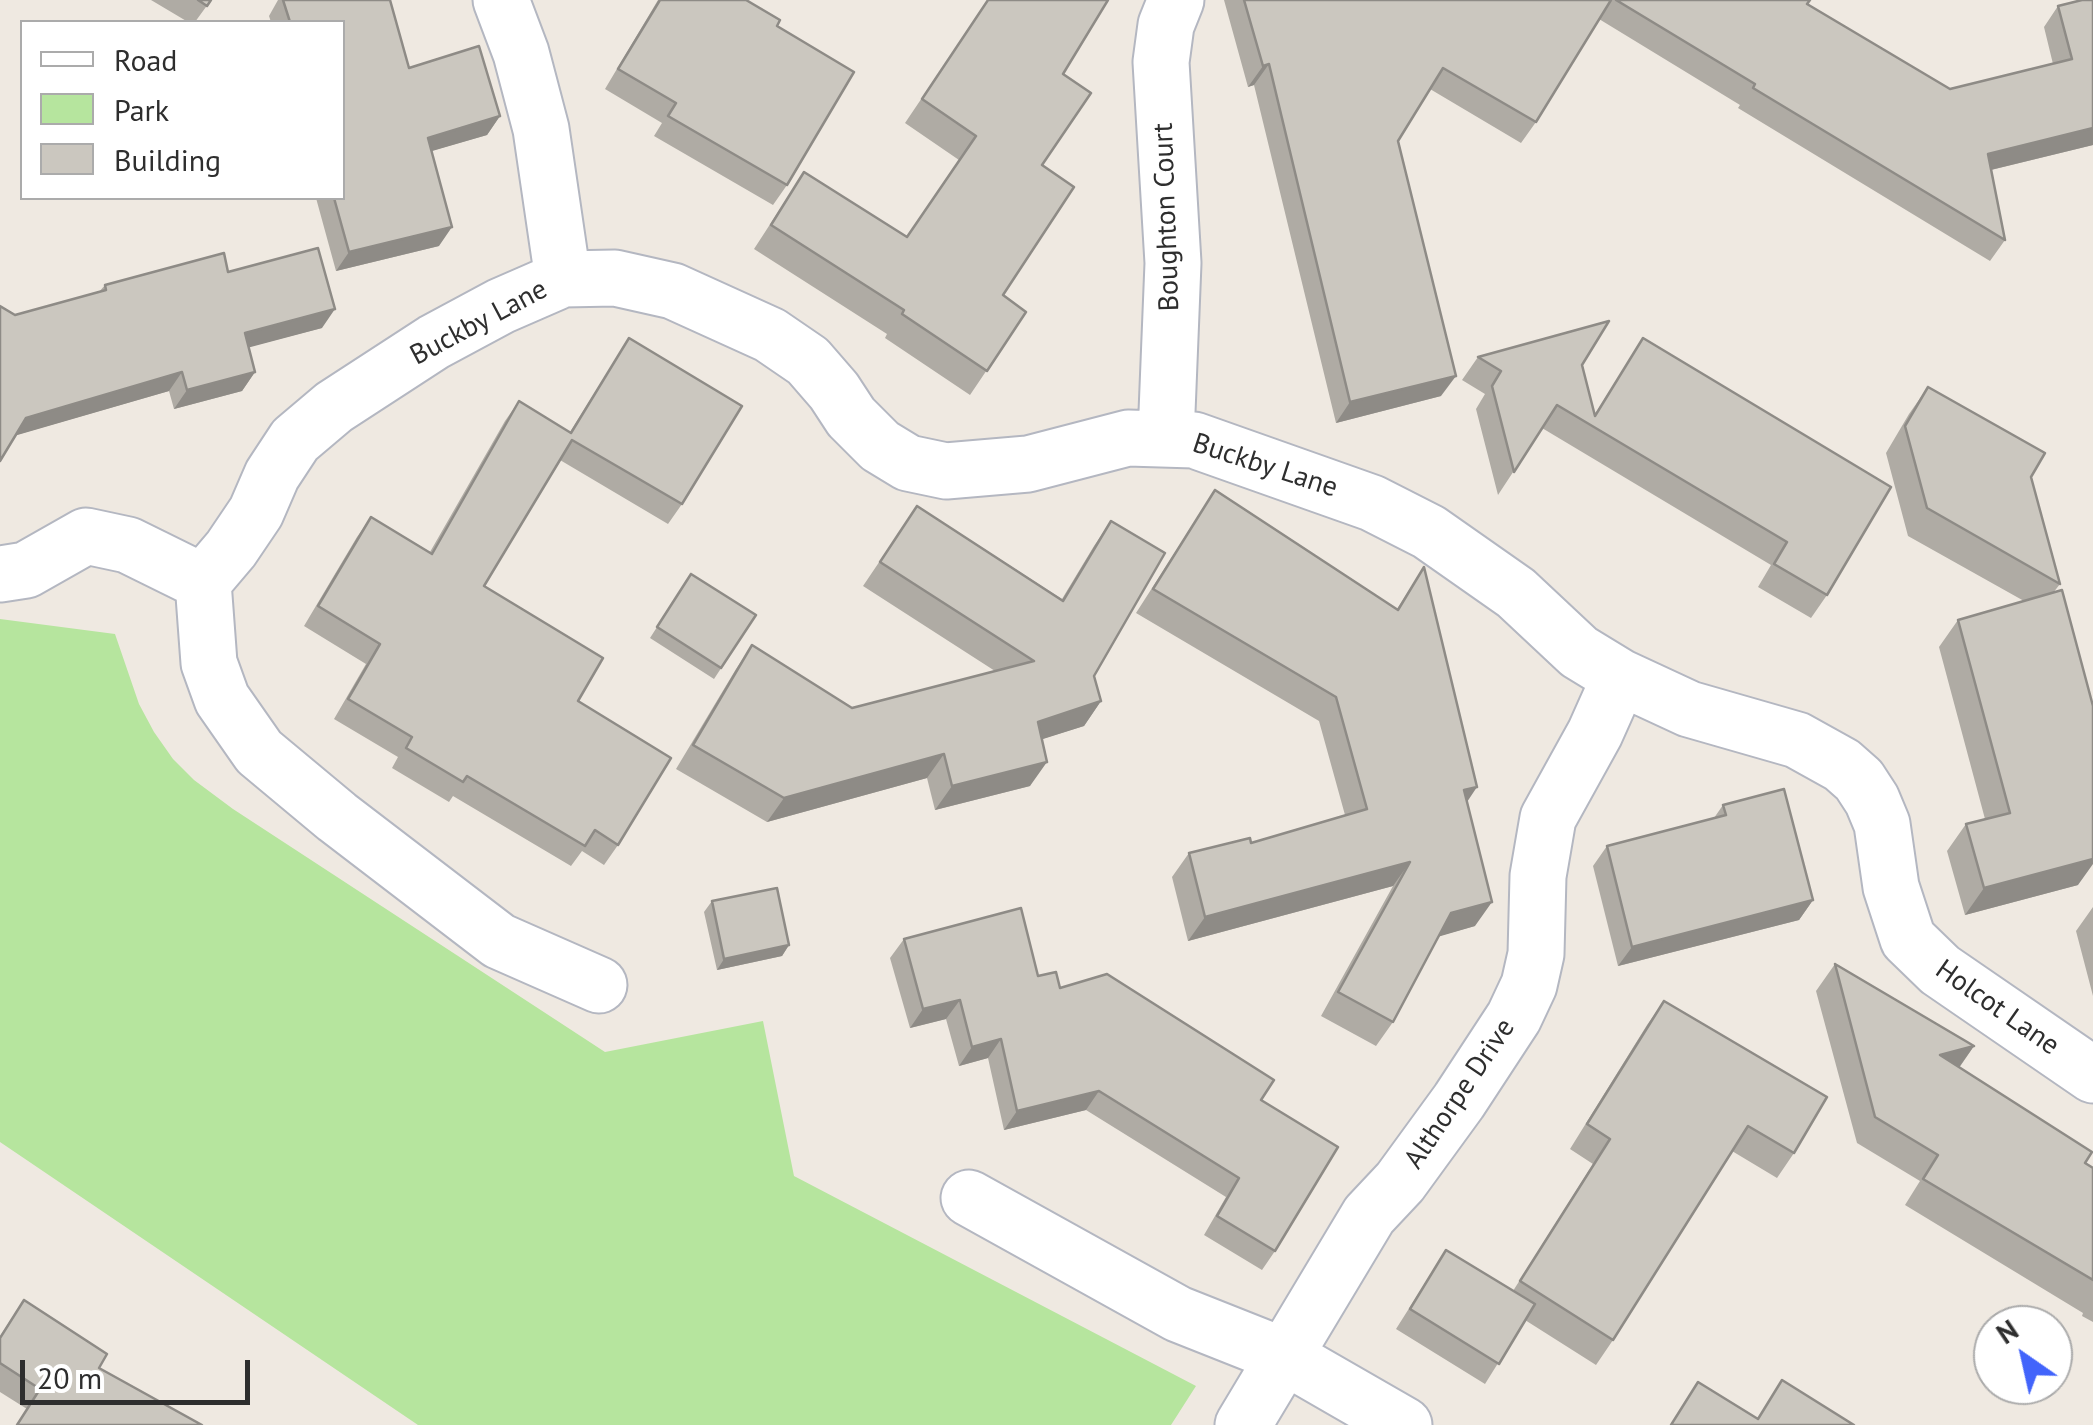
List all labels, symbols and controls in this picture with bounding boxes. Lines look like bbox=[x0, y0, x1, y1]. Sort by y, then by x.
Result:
legend bbox=[20, 20, 345, 200]
text: Road bbox=[114, 40, 178, 79]
text: Park bbox=[114, 90, 169, 129]
street label: Boughton Court bbox=[1147, 122, 1187, 312]
text: Building bbox=[114, 140, 221, 179]
street label: Buckby Lane bbox=[405, 273, 553, 373]
street label: Buckby Lane bbox=[1188, 427, 1342, 505]
street label: Holcot Lane bbox=[1929, 953, 2065, 1063]
street label: Althorpe Drive bbox=[1398, 1013, 1522, 1175]
north arrow bbox=[1973, 1305, 2073, 1405]
text: N bbox=[1989, 1311, 2025, 1352]
scale bar bbox=[25, 1340, 255, 1402]
text: 20 m bbox=[37, 1358, 102, 1397]

